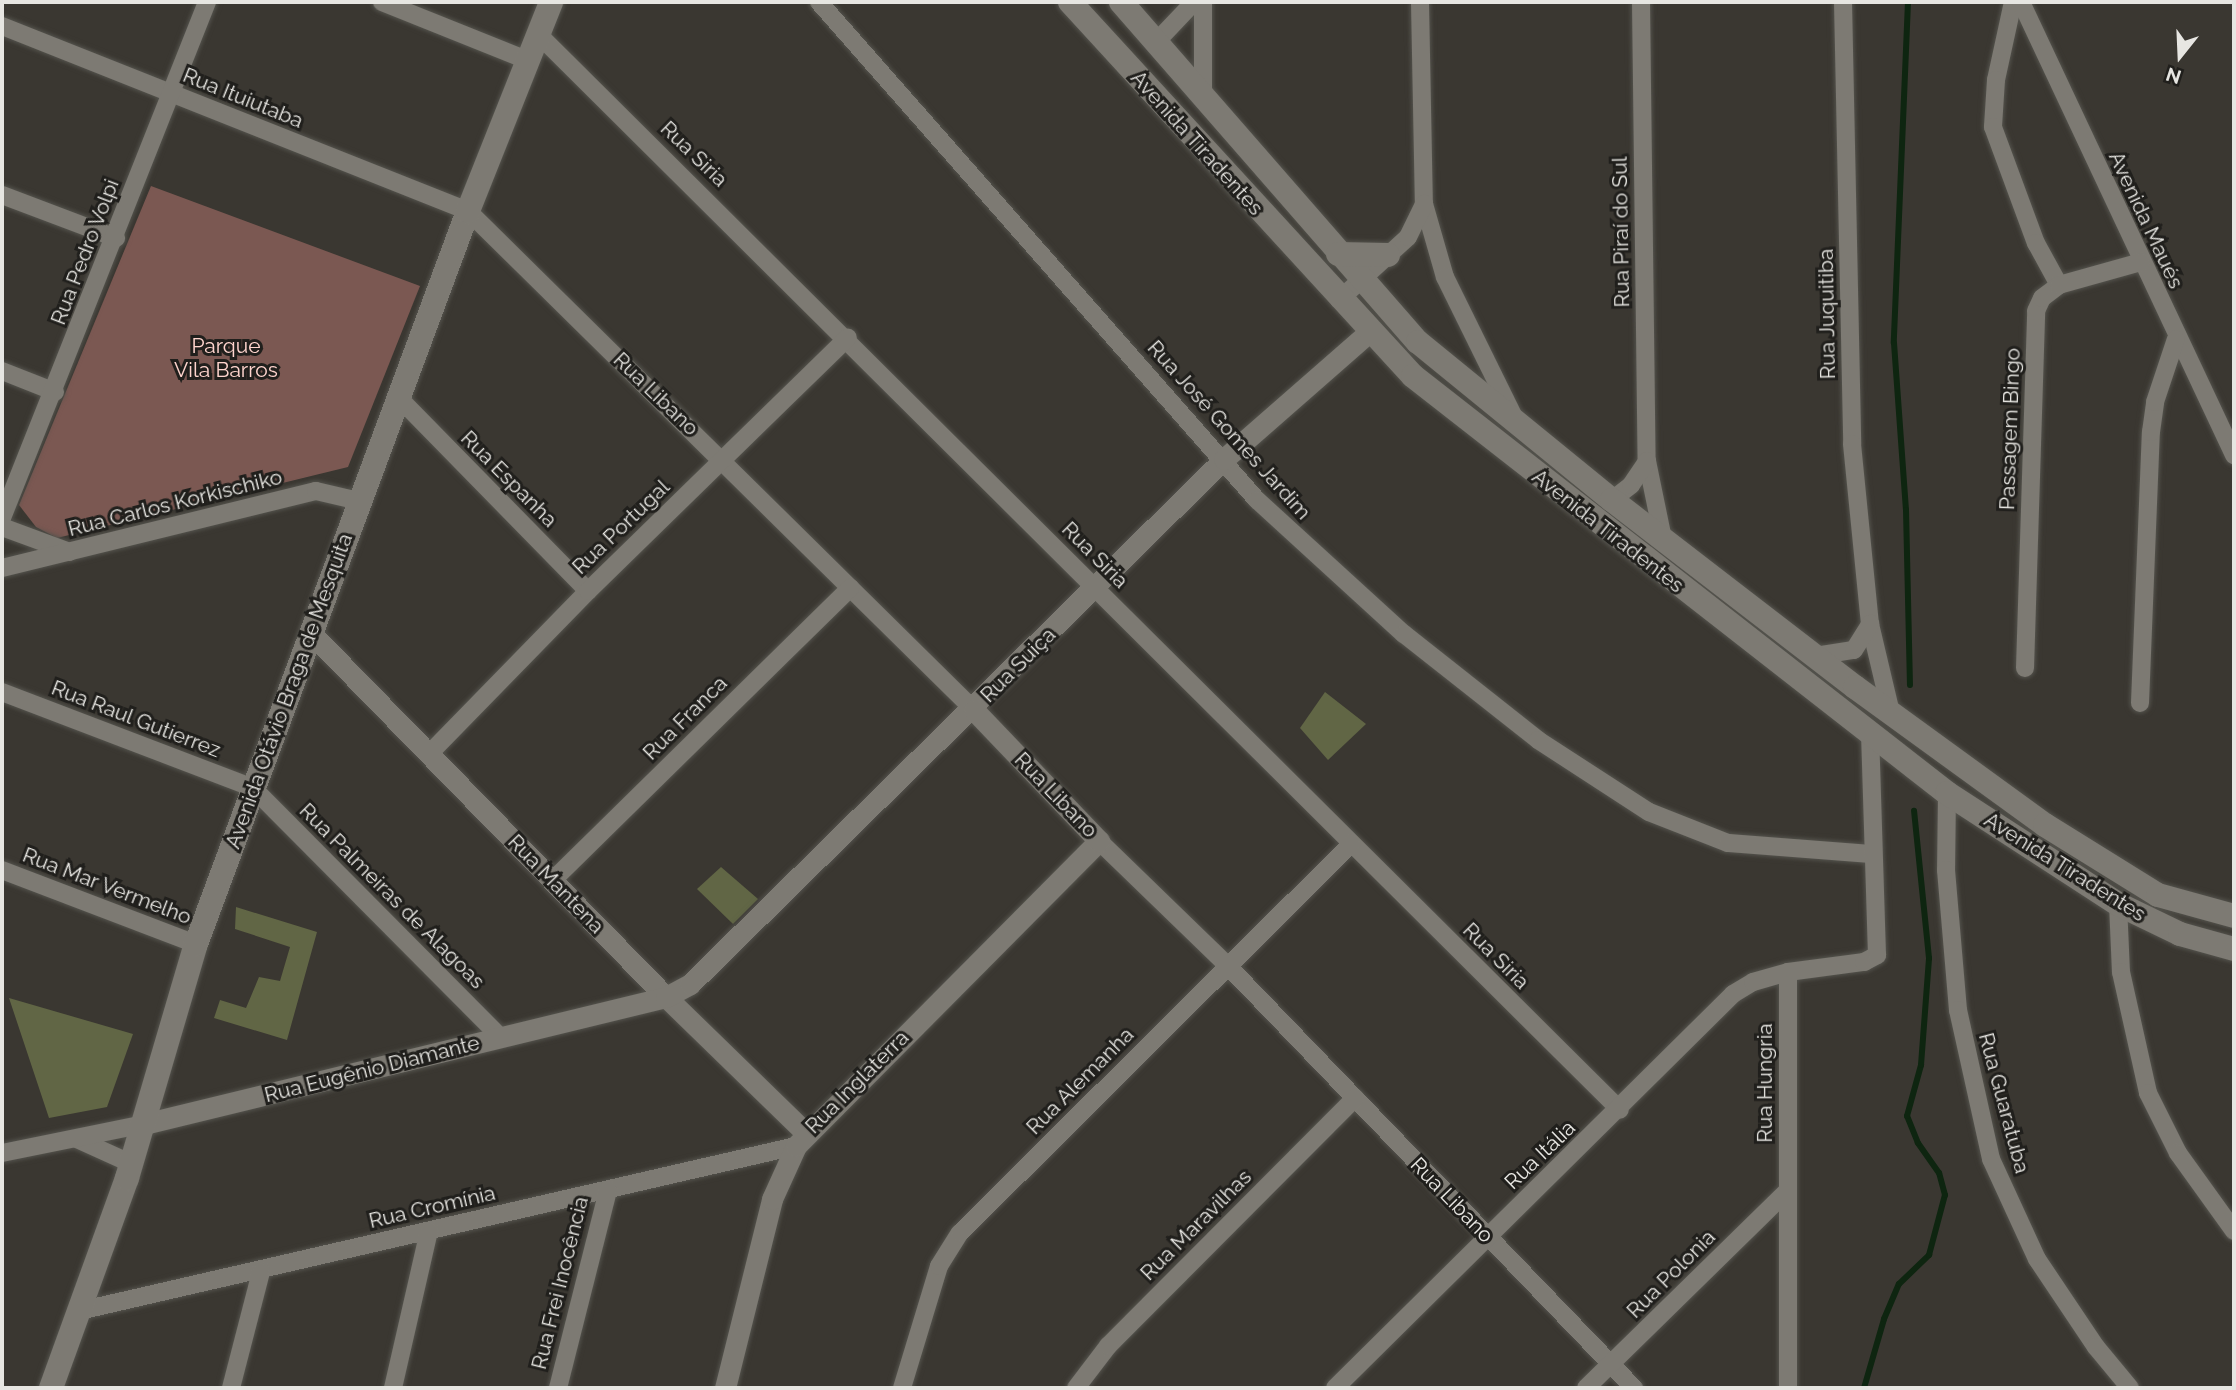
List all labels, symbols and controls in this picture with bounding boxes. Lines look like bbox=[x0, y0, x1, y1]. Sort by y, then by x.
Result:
north arrow bbox=[2145, 21, 2215, 91]
street label: Rua Ituiutaba bbox=[179, 62, 307, 134]
text: N bbox=[2163, 63, 2184, 89]
street label: Avenida Tiradentes bbox=[1125, 65, 1269, 221]
street label: Rua Siria bbox=[655, 116, 733, 192]
street label: Avenida Maués bbox=[2103, 148, 2189, 292]
street label: Rua Piraí do Sul bbox=[1607, 156, 1635, 308]
street label: Rua Pedro Volpi bbox=[46, 175, 124, 329]
street label: Rua Juquitiba bbox=[1813, 248, 1841, 380]
park label: Parque Vila Barros bbox=[174, 333, 278, 383]
street label: Rua José Gomes Jardim bbox=[1142, 335, 1316, 525]
street label: Rua Libano bbox=[608, 347, 704, 441]
street label: Passagem Bingo bbox=[1995, 347, 2025, 511]
street label: Rua Espanha bbox=[456, 426, 562, 532]
street label: Rua Carlos Korkischiko bbox=[65, 464, 285, 542]
street label: Avenida Tiradentes bbox=[1527, 464, 1689, 598]
street label: Rua Portugal bbox=[567, 474, 675, 580]
street label: Rua Siria bbox=[1057, 517, 1133, 593]
street label: Avenida Otávio Braga de Mesquita bbox=[220, 530, 358, 852]
street label: Rua Suiça bbox=[975, 622, 1061, 708]
street label: Rua Franca bbox=[638, 671, 732, 765]
street label: Rua Raul Gutierrez bbox=[48, 675, 224, 763]
street label: Rua Libano bbox=[1009, 747, 1103, 843]
street label: Rua Palmeiras de Alagoas bbox=[294, 798, 490, 994]
street label: Avenida Tiradentes bbox=[1979, 807, 2151, 927]
street label: Rua Mantena bbox=[503, 829, 609, 939]
street label: Rua Mar Vermelho bbox=[18, 842, 196, 930]
street label: Rua Siria bbox=[1458, 918, 1534, 994]
street label: Rua Alemanha bbox=[1021, 1022, 1139, 1140]
street label: Rua Hungria bbox=[1752, 1023, 1778, 1143]
street label: Rua Inglaterra bbox=[800, 1025, 914, 1139]
street label: Rua Eugênio Diamante bbox=[262, 1030, 482, 1108]
street label: Rua Guaratuba bbox=[1973, 1030, 2035, 1176]
street label: Rua Itália bbox=[1500, 1115, 1580, 1195]
street label: Rua Libano bbox=[1405, 1152, 1499, 1248]
street label: Rua Maravilhas bbox=[1135, 1164, 1257, 1286]
street label: Rua Cromínia bbox=[366, 1180, 498, 1234]
street label: Rua Frei Inocência bbox=[526, 1194, 594, 1372]
street label: Rua Polonia bbox=[1622, 1225, 1720, 1323]

